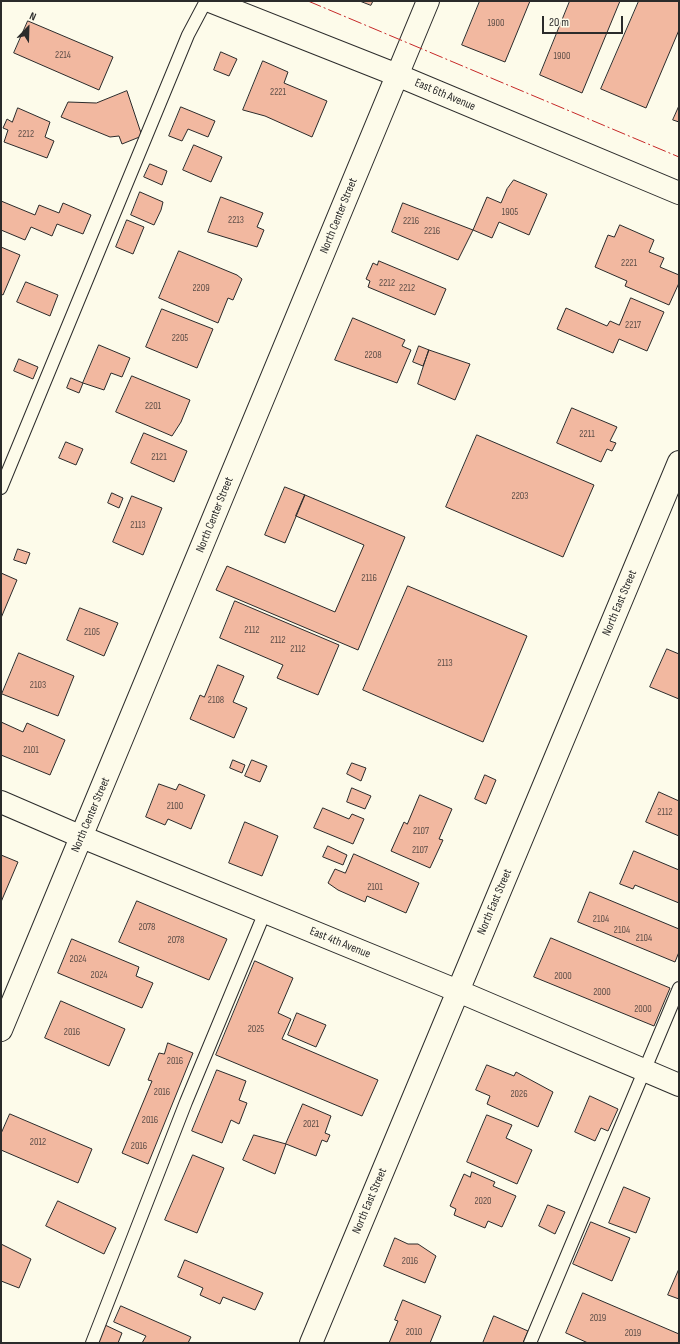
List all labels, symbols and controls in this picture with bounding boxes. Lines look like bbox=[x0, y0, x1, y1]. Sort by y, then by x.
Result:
north arrow bbox=[8, 8, 48, 48]
scale bar bbox=[544, 8, 625, 34]
text: N bbox=[28, 9, 38, 24]
text: 20 m bbox=[549, 15, 569, 30]
house number: 1900 bbox=[488, 17, 504, 29]
house number: 2214 bbox=[55, 49, 71, 61]
house number: 1900 bbox=[554, 50, 570, 62]
street label: East 6th Avenue bbox=[412, 76, 478, 114]
house number: 2221 bbox=[270, 86, 286, 98]
house number: 2212 bbox=[18, 128, 34, 140]
street label: North Center Street bbox=[317, 176, 361, 256]
house number: 1905 bbox=[502, 206, 518, 218]
house number: 2213 bbox=[228, 214, 244, 226]
house number: 2216 bbox=[403, 215, 419, 227]
house number: 2216 bbox=[424, 225, 440, 237]
house number: 2221 bbox=[621, 257, 637, 269]
house number: 2212 bbox=[379, 277, 395, 289]
house number: 2209 bbox=[192, 282, 210, 294]
house number: 2212 bbox=[399, 282, 415, 294]
house number: 2217 bbox=[625, 319, 641, 331]
house number: 2205 bbox=[172, 332, 188, 344]
house number: 2208 bbox=[364, 349, 382, 361]
house number: 2201 bbox=[145, 400, 161, 412]
house number: 2211 bbox=[579, 428, 595, 440]
house number: 2121 bbox=[151, 451, 167, 463]
street label: North Center Street bbox=[193, 475, 237, 555]
house number: 2203 bbox=[512, 490, 528, 502]
house number: 2113 bbox=[130, 519, 146, 531]
street label: North East Street bbox=[600, 568, 640, 638]
house number: 2116 bbox=[361, 572, 377, 584]
house number: 2112 bbox=[244, 624, 260, 636]
house number: 2105 bbox=[84, 626, 100, 638]
house number: 2112 bbox=[270, 634, 286, 646]
house number: 2112 bbox=[290, 643, 306, 655]
house number: 2113 bbox=[437, 657, 453, 669]
house number: 2103 bbox=[30, 679, 46, 691]
house number: 2108 bbox=[208, 694, 224, 706]
house number: 2101 bbox=[23, 744, 39, 756]
street label: North Center Street bbox=[69, 775, 113, 855]
house number: 2100 bbox=[167, 800, 183, 812]
house number: 2112 bbox=[657, 806, 673, 818]
house number: 2107 bbox=[413, 825, 429, 837]
house number: 2107 bbox=[412, 844, 428, 856]
street label: North East Street bbox=[475, 867, 515, 937]
house number: 2101 bbox=[367, 881, 383, 893]
house number: 2104 bbox=[593, 913, 609, 925]
house number: 2078 bbox=[139, 921, 155, 933]
street label: East 4th Avenue bbox=[307, 924, 373, 962]
house number: 2104 bbox=[614, 924, 630, 936]
house number: 2104 bbox=[636, 932, 652, 944]
house number: 2078 bbox=[168, 934, 184, 946]
house number: 2024 bbox=[70, 953, 86, 965]
house number: 2024 bbox=[91, 969, 107, 981]
house number: 2000 bbox=[554, 970, 572, 982]
house number: 2000 bbox=[593, 986, 611, 998]
house number: 2000 bbox=[634, 1003, 652, 1015]
house number: 2025 bbox=[248, 1023, 264, 1035]
house number: 2016 bbox=[64, 1026, 80, 1038]
house number: 2016 bbox=[167, 1055, 183, 1067]
house number: 2016 bbox=[154, 1086, 170, 1098]
house number: 2026 bbox=[510, 1088, 528, 1100]
house number: 2016 bbox=[142, 1114, 158, 1126]
house number: 2021 bbox=[303, 1118, 319, 1130]
house number: 2012 bbox=[30, 1136, 46, 1148]
house number: 2016 bbox=[131, 1140, 147, 1152]
street label: North East Street bbox=[350, 1166, 390, 1236]
house number: 2020 bbox=[474, 1195, 492, 1207]
house number: 2016 bbox=[402, 1255, 418, 1267]
house number: 2019 bbox=[590, 1312, 606, 1324]
house number: 2010 bbox=[406, 1326, 422, 1338]
house number: 2019 bbox=[625, 1327, 641, 1339]

